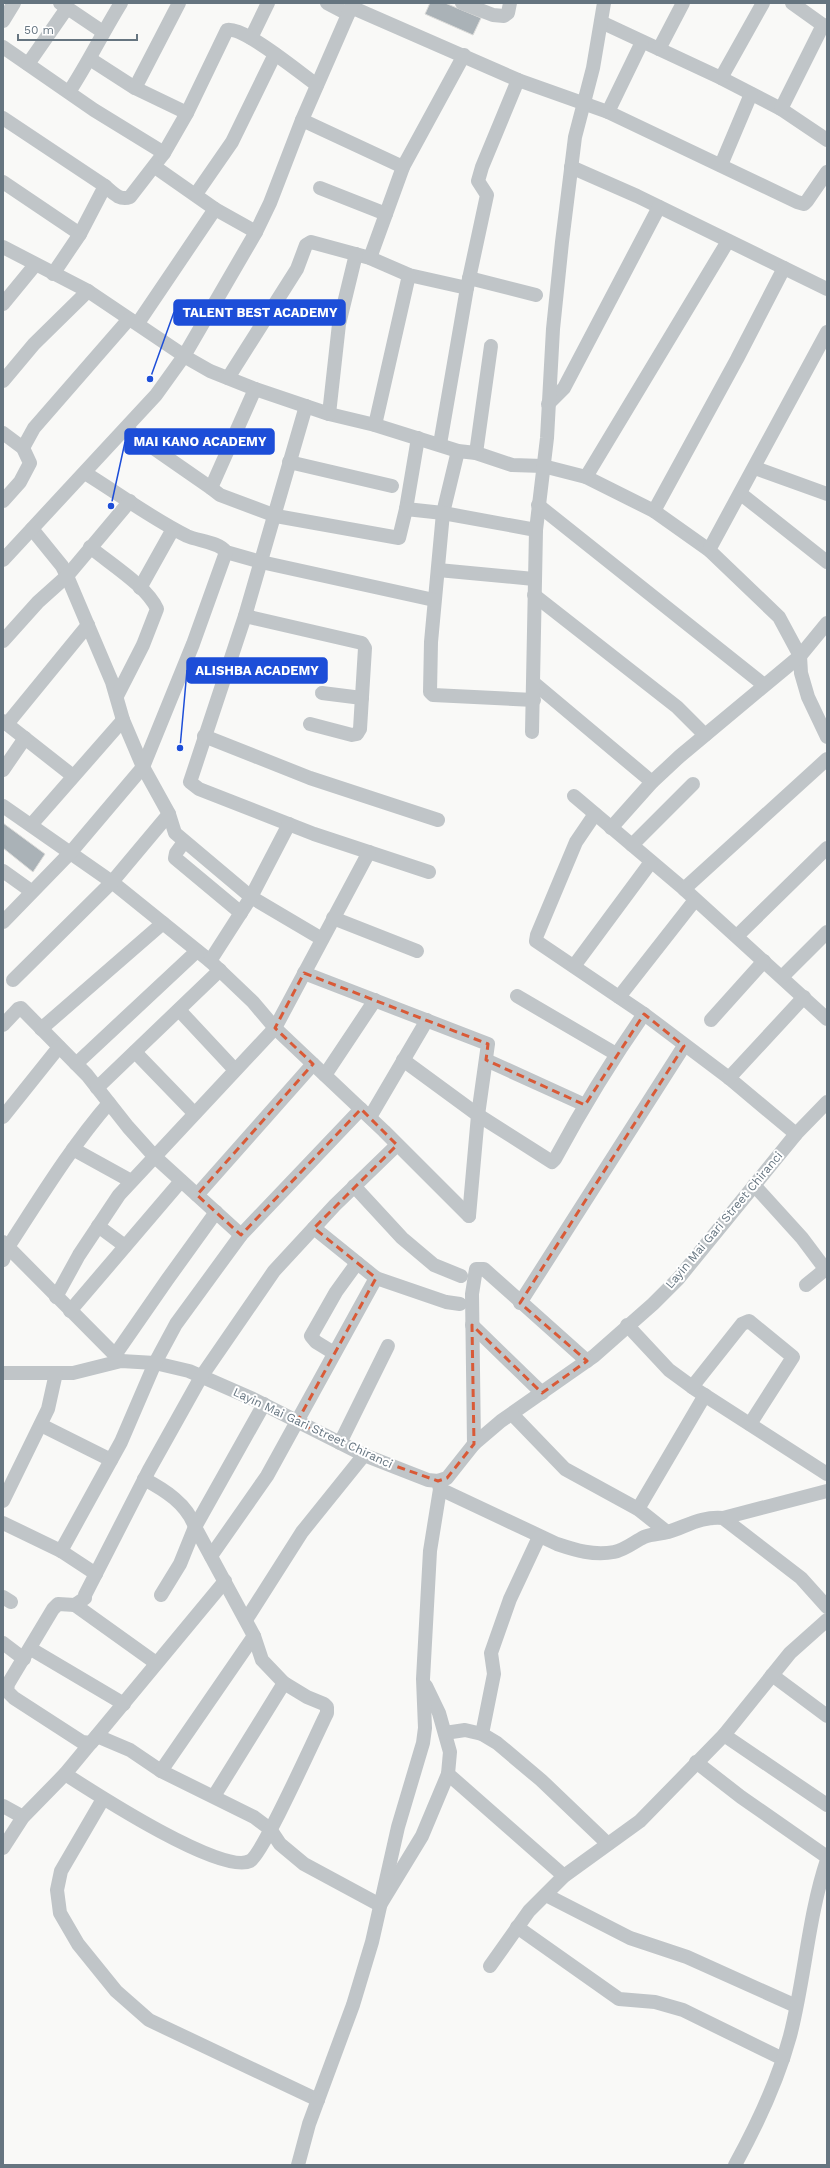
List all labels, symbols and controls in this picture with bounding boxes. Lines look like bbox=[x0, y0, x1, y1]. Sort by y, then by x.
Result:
scale bar bbox=[18, 16, 137, 42]
text: 50 m bbox=[24, 23, 54, 37]
callout: TALENT BEST ACADEMY bbox=[174, 300, 345, 325]
text: TALENT BEST ACADEMY bbox=[183, 305, 338, 320]
callout: MAI KANO ACADEMY bbox=[125, 429, 274, 454]
text: MAI KANO ACADEMY bbox=[134, 434, 267, 449]
callout: ALISHBA ACADEMY bbox=[187, 658, 327, 683]
text: ALISHBA ACADEMY bbox=[195, 663, 319, 678]
street label: Layin Mai Gari Street Chiranci bbox=[663, 1149, 785, 1291]
street label: Layin Mai Gari Street Chiranci bbox=[231, 1385, 395, 1471]

